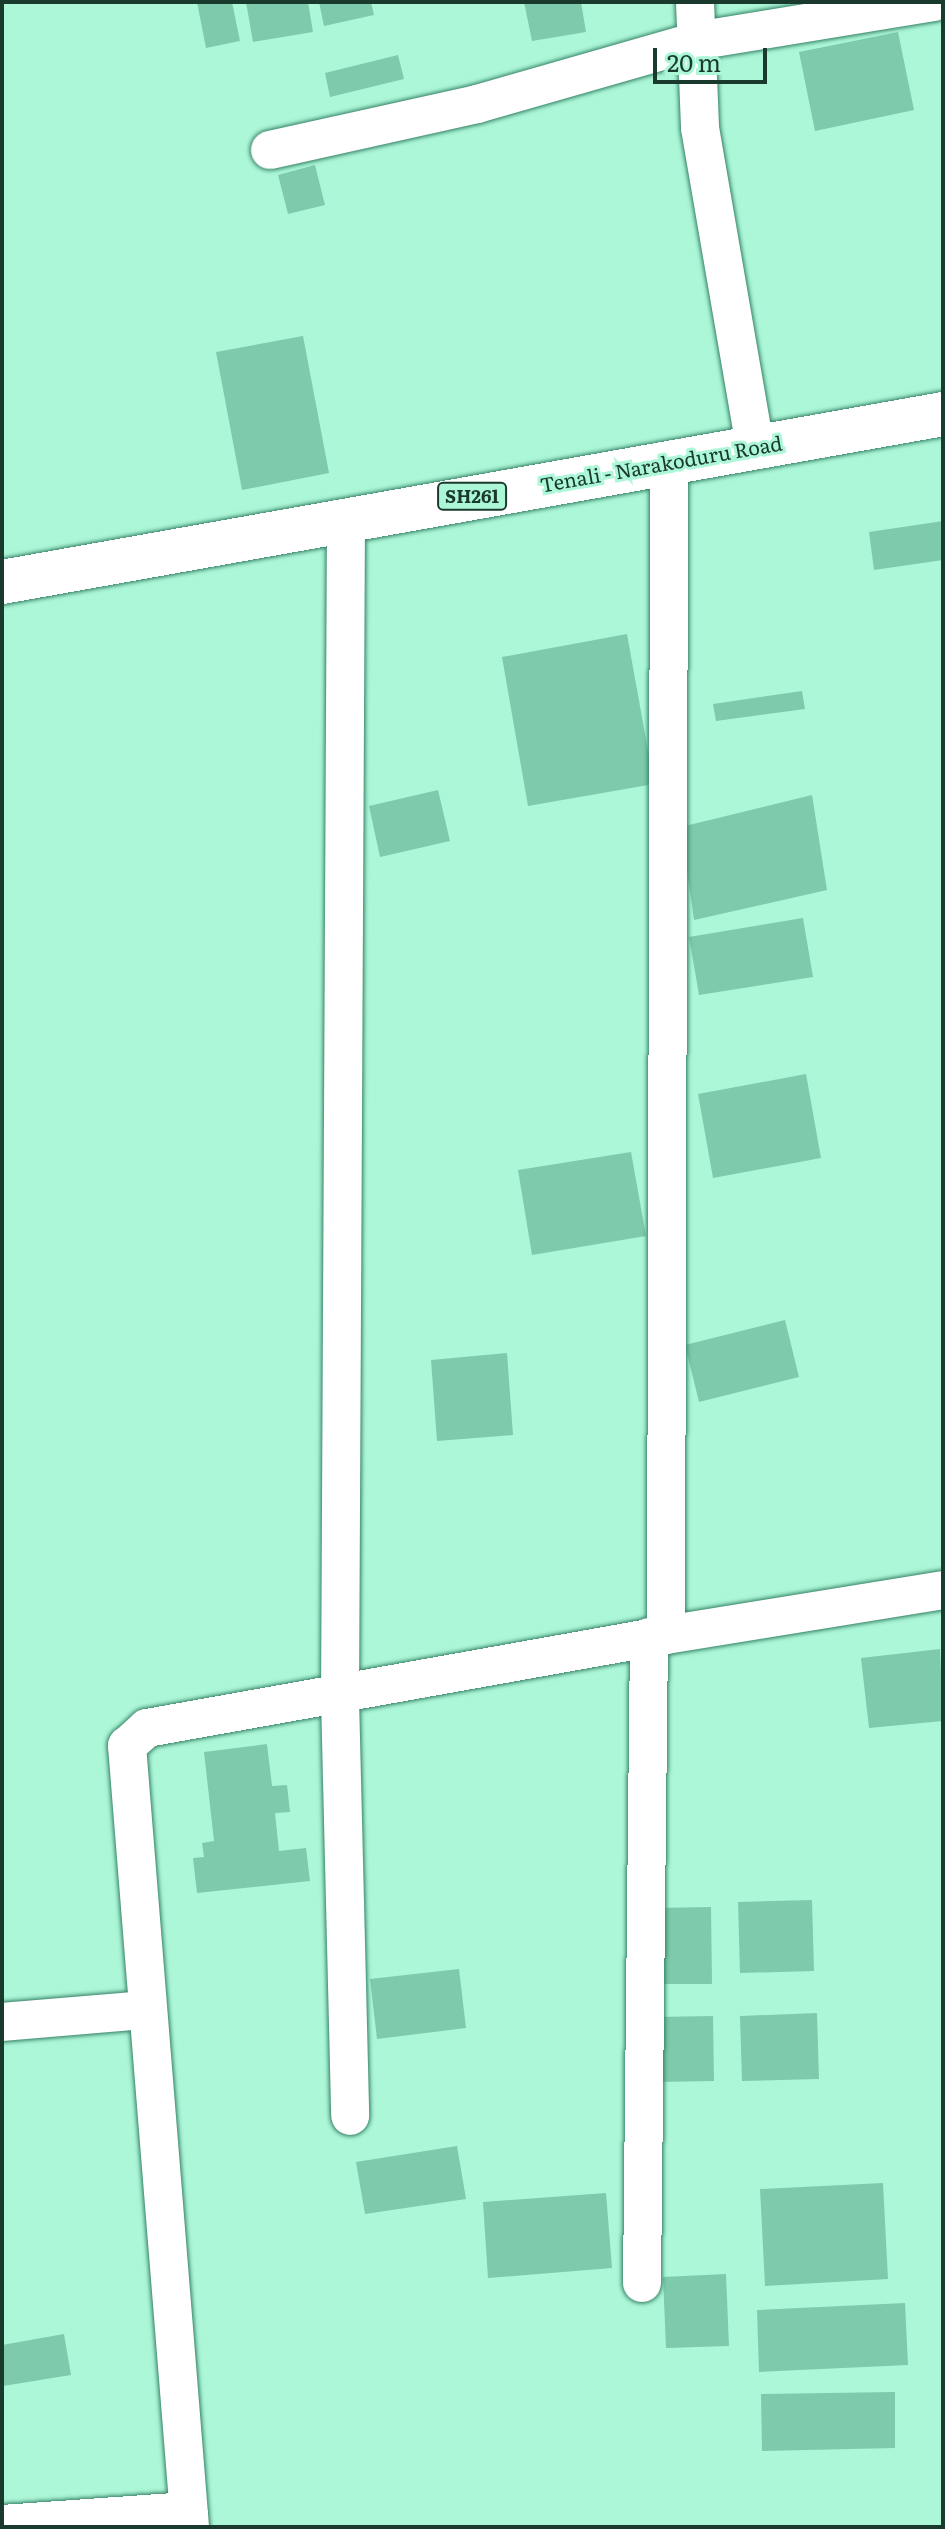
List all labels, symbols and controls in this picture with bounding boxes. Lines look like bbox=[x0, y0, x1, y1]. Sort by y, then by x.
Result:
scale bar bbox=[657, 32, 771, 82]
text: 20 m bbox=[667, 44, 721, 79]
street label: Tenali - Narakoduru Road bbox=[538, 430, 784, 496]
road number: SH261 bbox=[436, 482, 508, 510]

